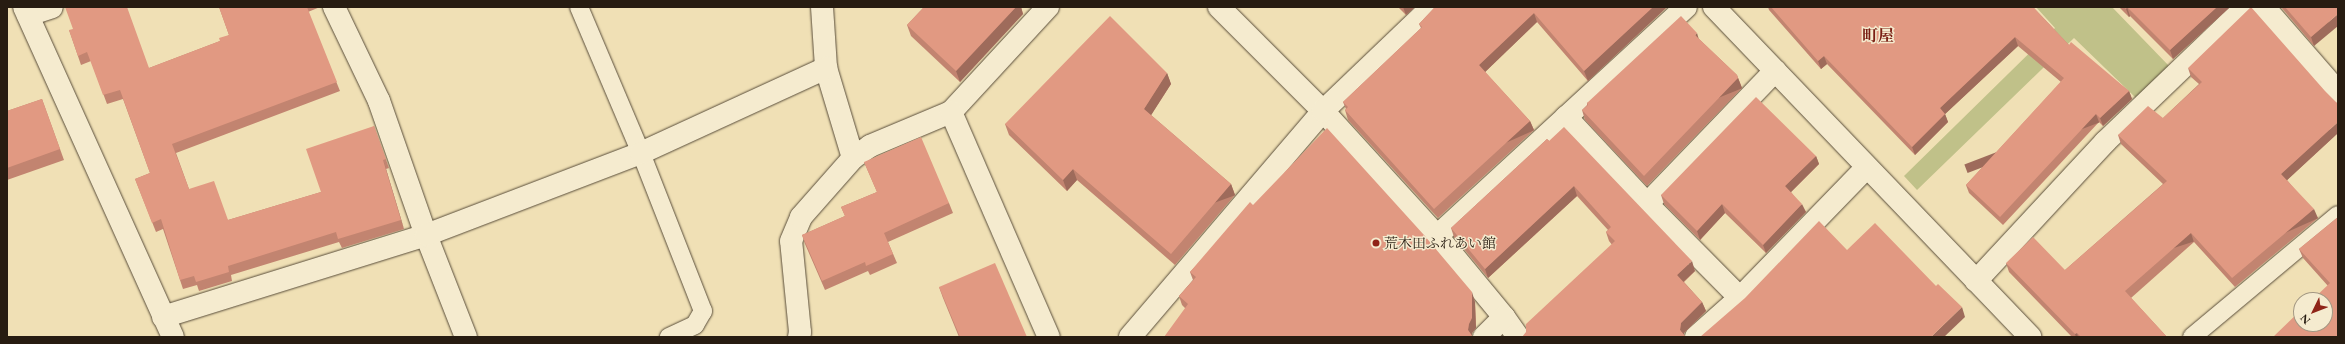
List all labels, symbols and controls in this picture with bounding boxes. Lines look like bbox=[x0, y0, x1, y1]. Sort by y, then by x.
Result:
district label: 町屋 bbox=[1862, 26, 1894, 46]
place label: 荒木田ふれあい館 bbox=[1384, 235, 1496, 251]
marker: 荒木田ふれあい館 bbox=[1371, 238, 1381, 248]
north arrow bbox=[2293, 292, 2333, 332]
text: N bbox=[2297, 311, 2313, 328]

